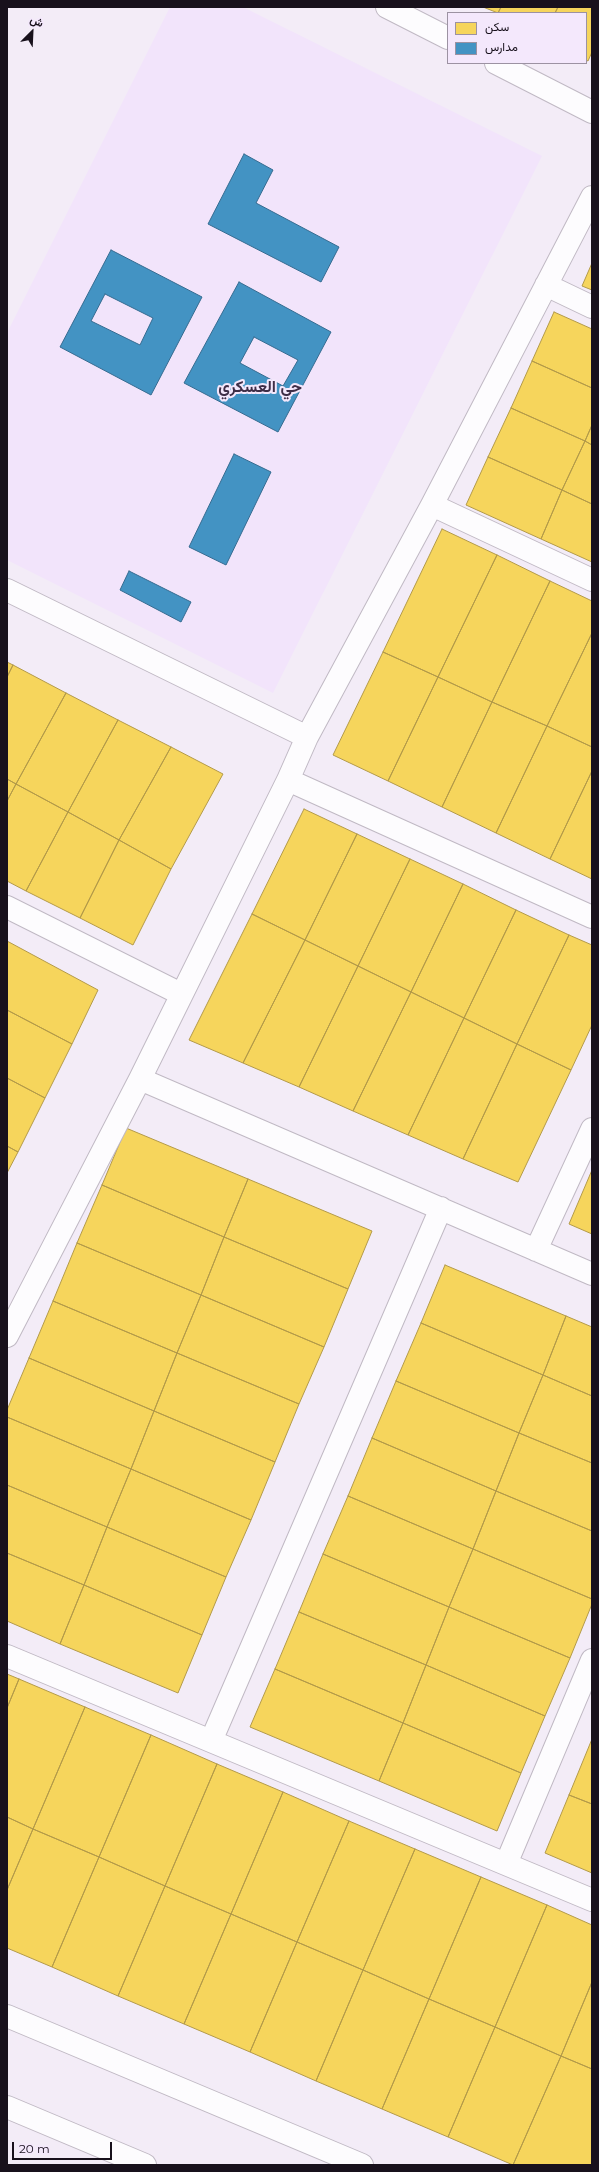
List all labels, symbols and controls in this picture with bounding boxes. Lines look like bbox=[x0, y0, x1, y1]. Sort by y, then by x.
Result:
north arrow bbox=[12, 12, 52, 52]
text: ش bbox=[28, 12, 46, 30]
legend bbox=[447, 12, 587, 64]
text: سكن bbox=[485, 19, 509, 34]
text: مدارس bbox=[485, 39, 518, 54]
district label: حي العسكري bbox=[218, 377, 302, 397]
scale bar bbox=[14, 2134, 114, 2160]
text: 20 m bbox=[19, 2141, 50, 2156]

